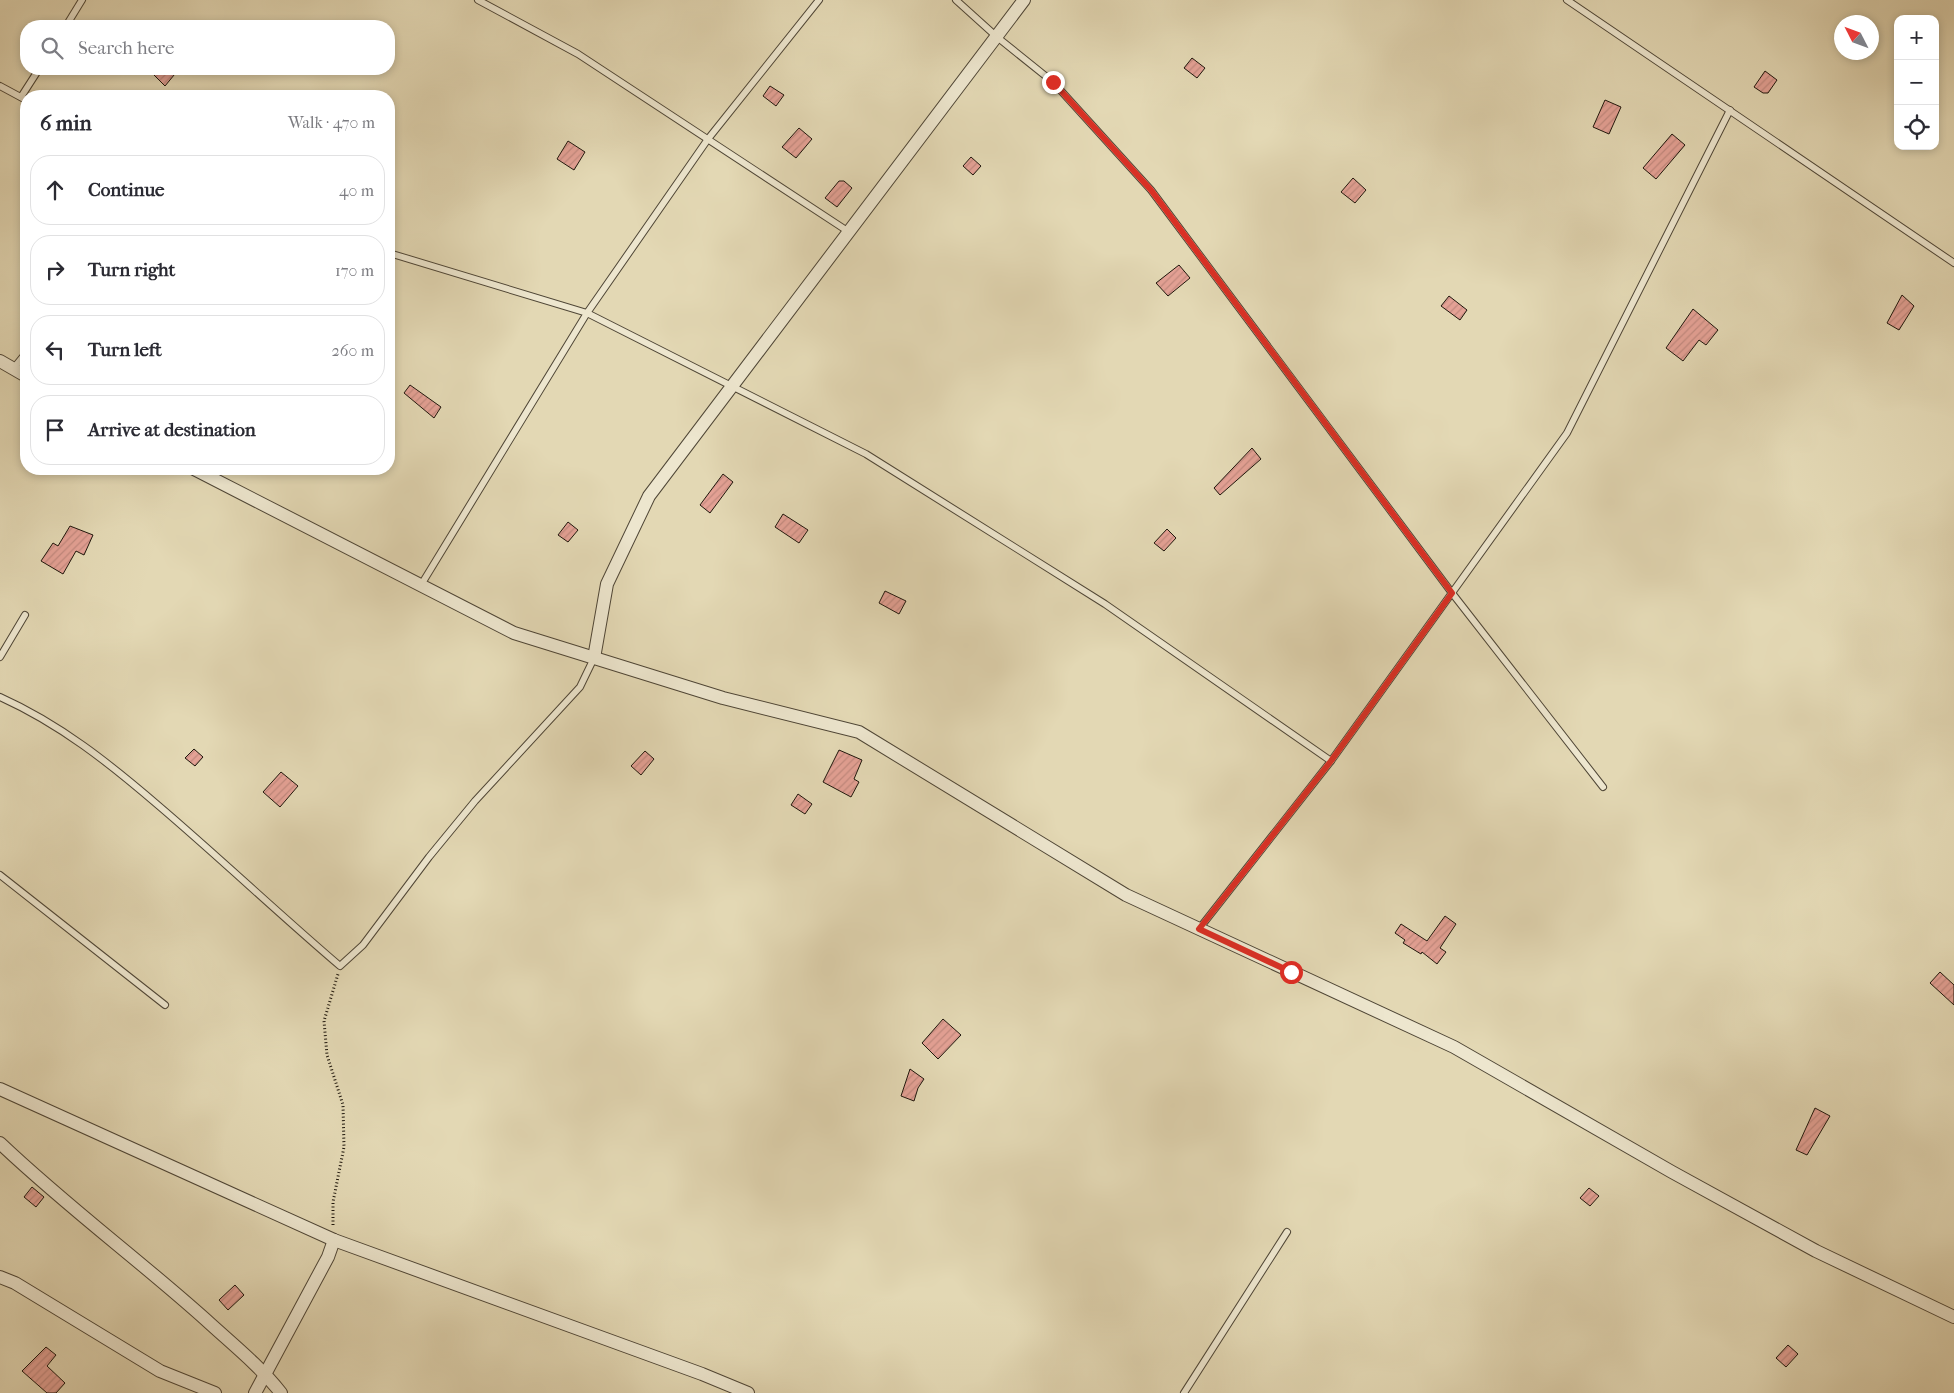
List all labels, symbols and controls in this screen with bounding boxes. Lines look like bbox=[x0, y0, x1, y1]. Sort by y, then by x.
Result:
north arrow bbox=[1834, 15, 1879, 60]
map controls bbox=[1894, 15, 1939, 150]
button: + bbox=[1894, 15, 1939, 60]
search box bbox=[20, 20, 395, 75]
icon: search bbox=[38, 34, 66, 62]
text: Search here bbox=[78, 37, 174, 59]
button: − bbox=[1894, 60, 1939, 105]
route end bbox=[1042, 71, 1065, 94]
button: locate bbox=[1894, 105, 1939, 150]
text: 6 min bbox=[40, 111, 92, 135]
text: Walk · 470 m bbox=[288, 113, 375, 132]
icon: ahead bbox=[41, 176, 69, 204]
text: Continue bbox=[88, 179, 164, 201]
text: 40 m bbox=[339, 181, 374, 200]
icon: right bbox=[41, 256, 69, 284]
text: Turn right bbox=[88, 259, 175, 281]
text: 170 m bbox=[335, 261, 374, 280]
icon: left bbox=[41, 336, 69, 364]
text: Turn left bbox=[88, 339, 162, 361]
text: 260 m bbox=[332, 341, 374, 360]
icon: arrive bbox=[41, 416, 69, 444]
text: Arrive at destination bbox=[88, 419, 256, 441]
route start bbox=[1280, 961, 1303, 984]

